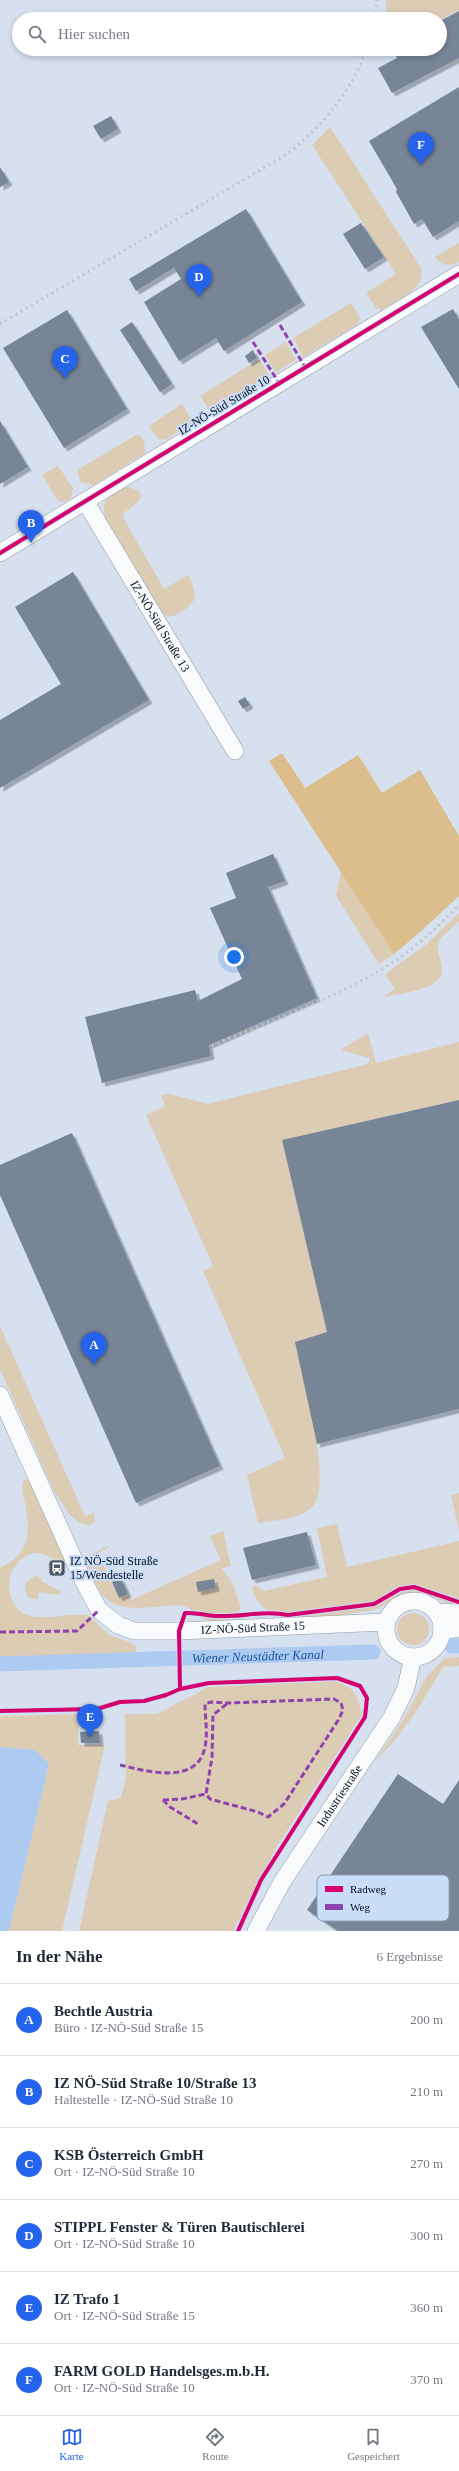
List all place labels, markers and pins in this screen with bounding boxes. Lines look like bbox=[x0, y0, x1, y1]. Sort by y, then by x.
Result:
pin: F bbox=[408, 132, 434, 165]
pin: D bbox=[186, 264, 212, 297]
pin: C bbox=[52, 346, 78, 379]
pin: B bbox=[18, 510, 44, 543]
pin: A bbox=[81, 1332, 107, 1365]
place label: IZ NÖ-Süd Straße 15/Wendestelle bbox=[70, 1554, 158, 1582]
bus stop icon: IZ NÖ-Süd Straße 15/Wendestelle bbox=[47, 1558, 67, 1578]
pin: E bbox=[77, 1704, 103, 1737]

